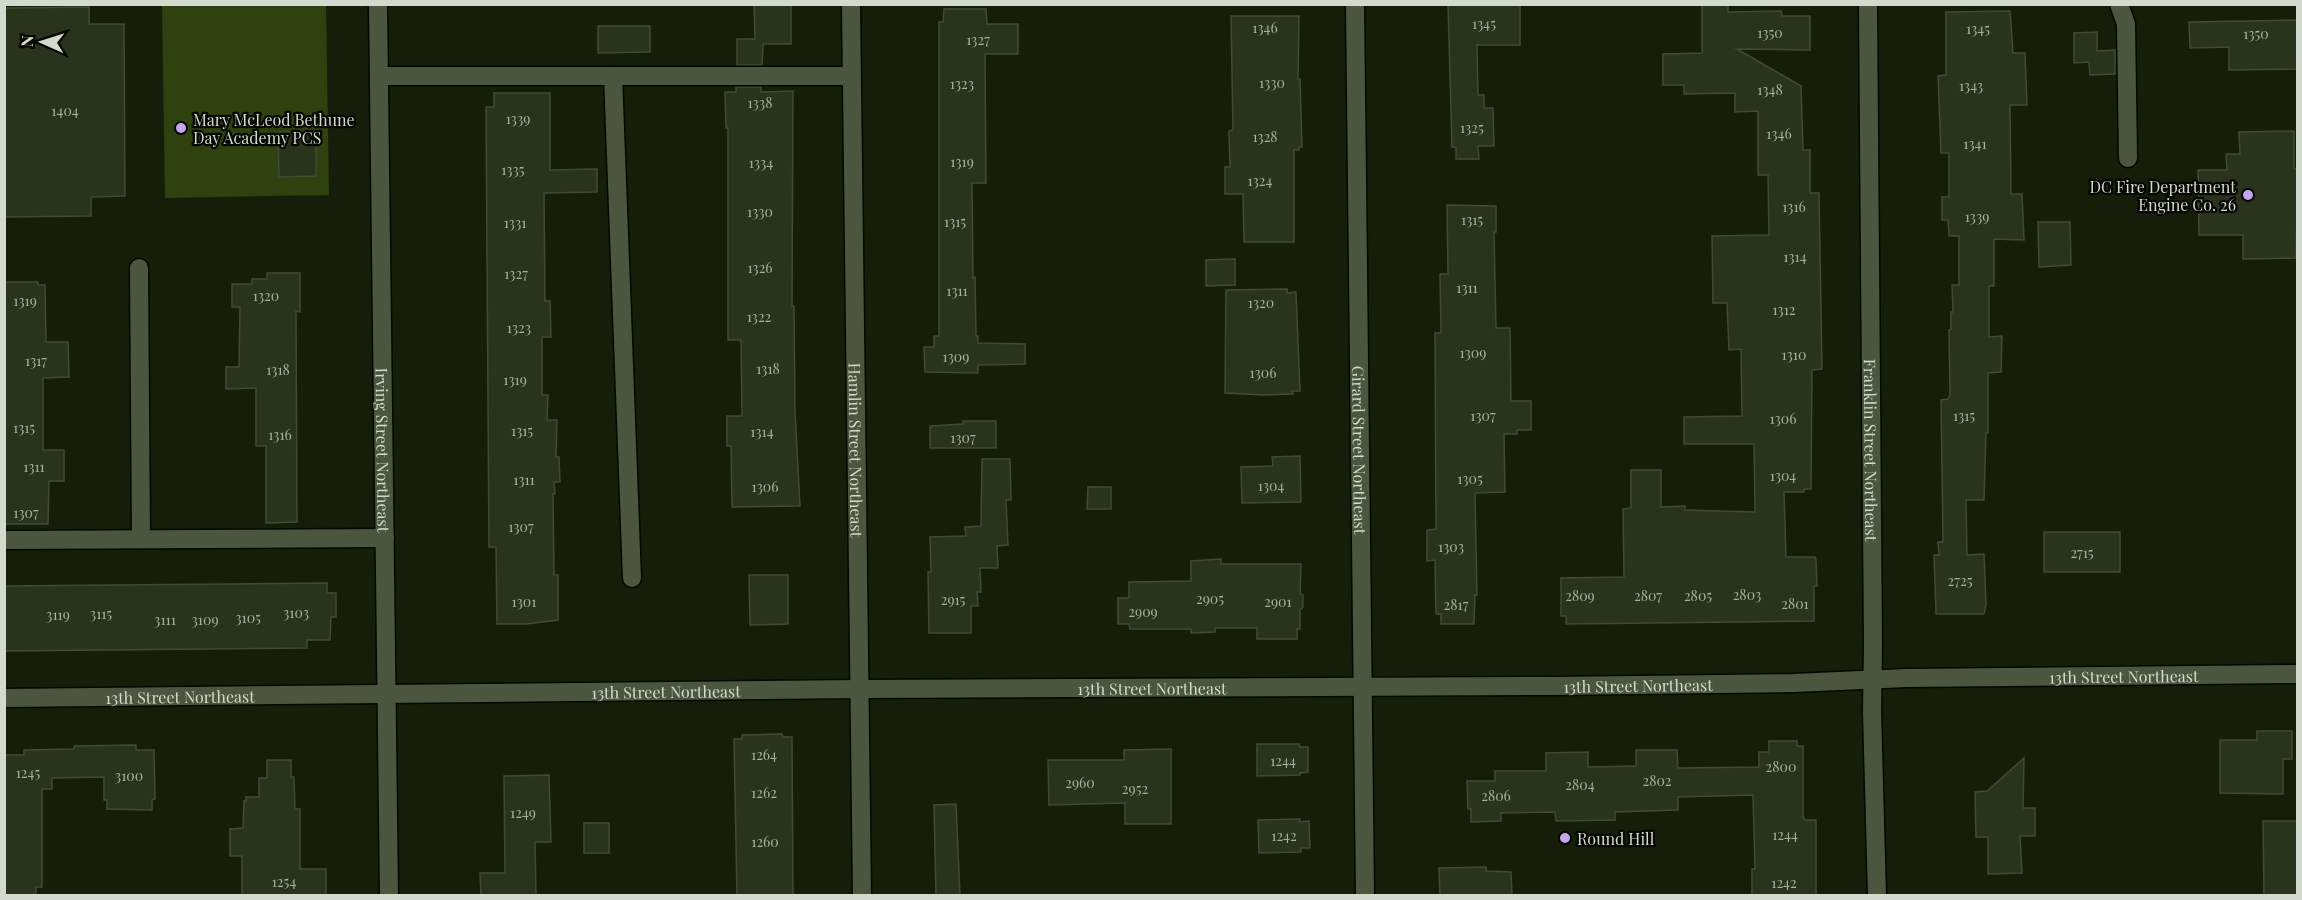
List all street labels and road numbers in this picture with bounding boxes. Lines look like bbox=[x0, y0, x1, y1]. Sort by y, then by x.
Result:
street label: Franklin Street Northeast bbox=[1860, 359, 1883, 542]
street label: Hamlin Street Northeast bbox=[845, 362, 868, 538]
street label: Girard Street Northeast bbox=[1349, 365, 1371, 535]
street label: Irving Street Northeast bbox=[372, 368, 395, 533]
street label: 13th Street Northeast bbox=[2049, 665, 2199, 687]
street label: 13th Street Northeast bbox=[1563, 674, 1713, 696]
street label: 13th Street Northeast bbox=[1077, 677, 1227, 699]
street label: 13th Street Northeast bbox=[591, 680, 741, 702]
street label: 13th Street Northeast bbox=[105, 685, 255, 707]

